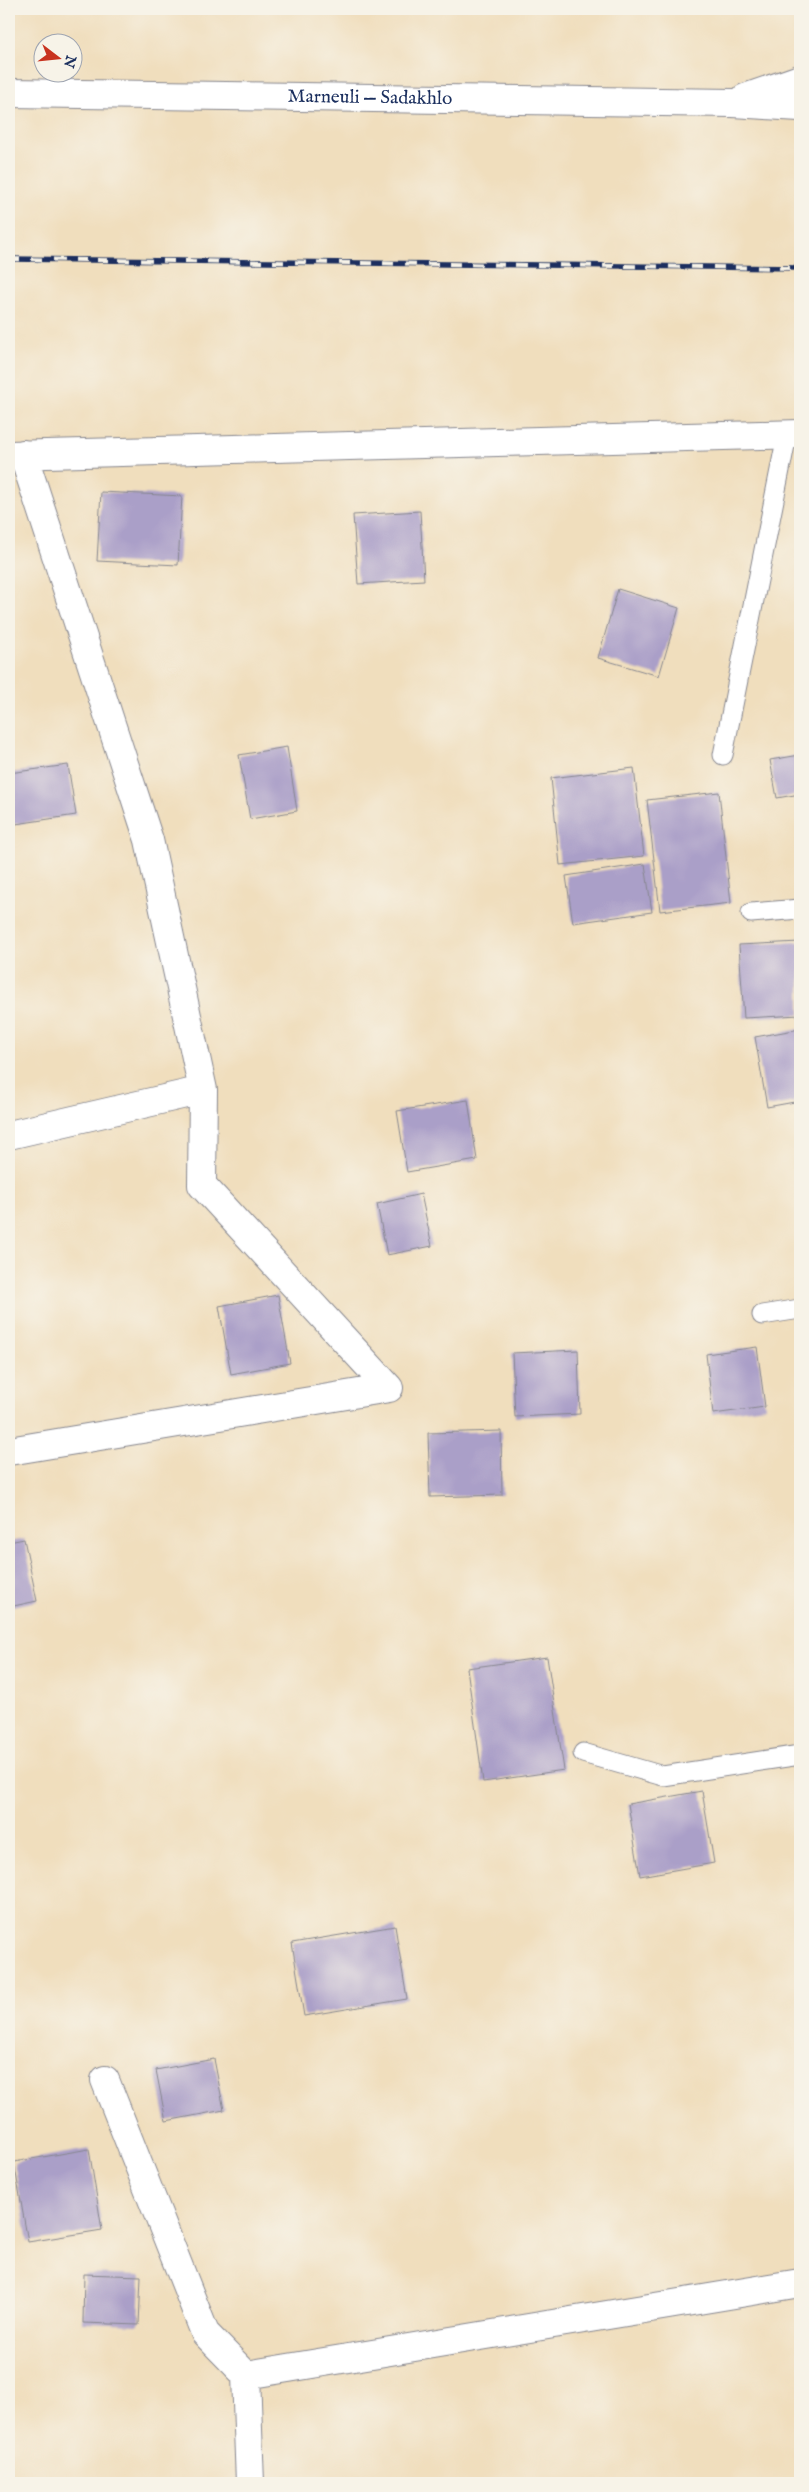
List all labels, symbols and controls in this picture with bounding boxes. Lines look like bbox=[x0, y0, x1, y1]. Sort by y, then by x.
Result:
north arrow bbox=[32, 32, 82, 82]
text: N bbox=[59, 52, 80, 70]
street label: Marneuli — Sadakhlo bbox=[288, 85, 452, 111]

